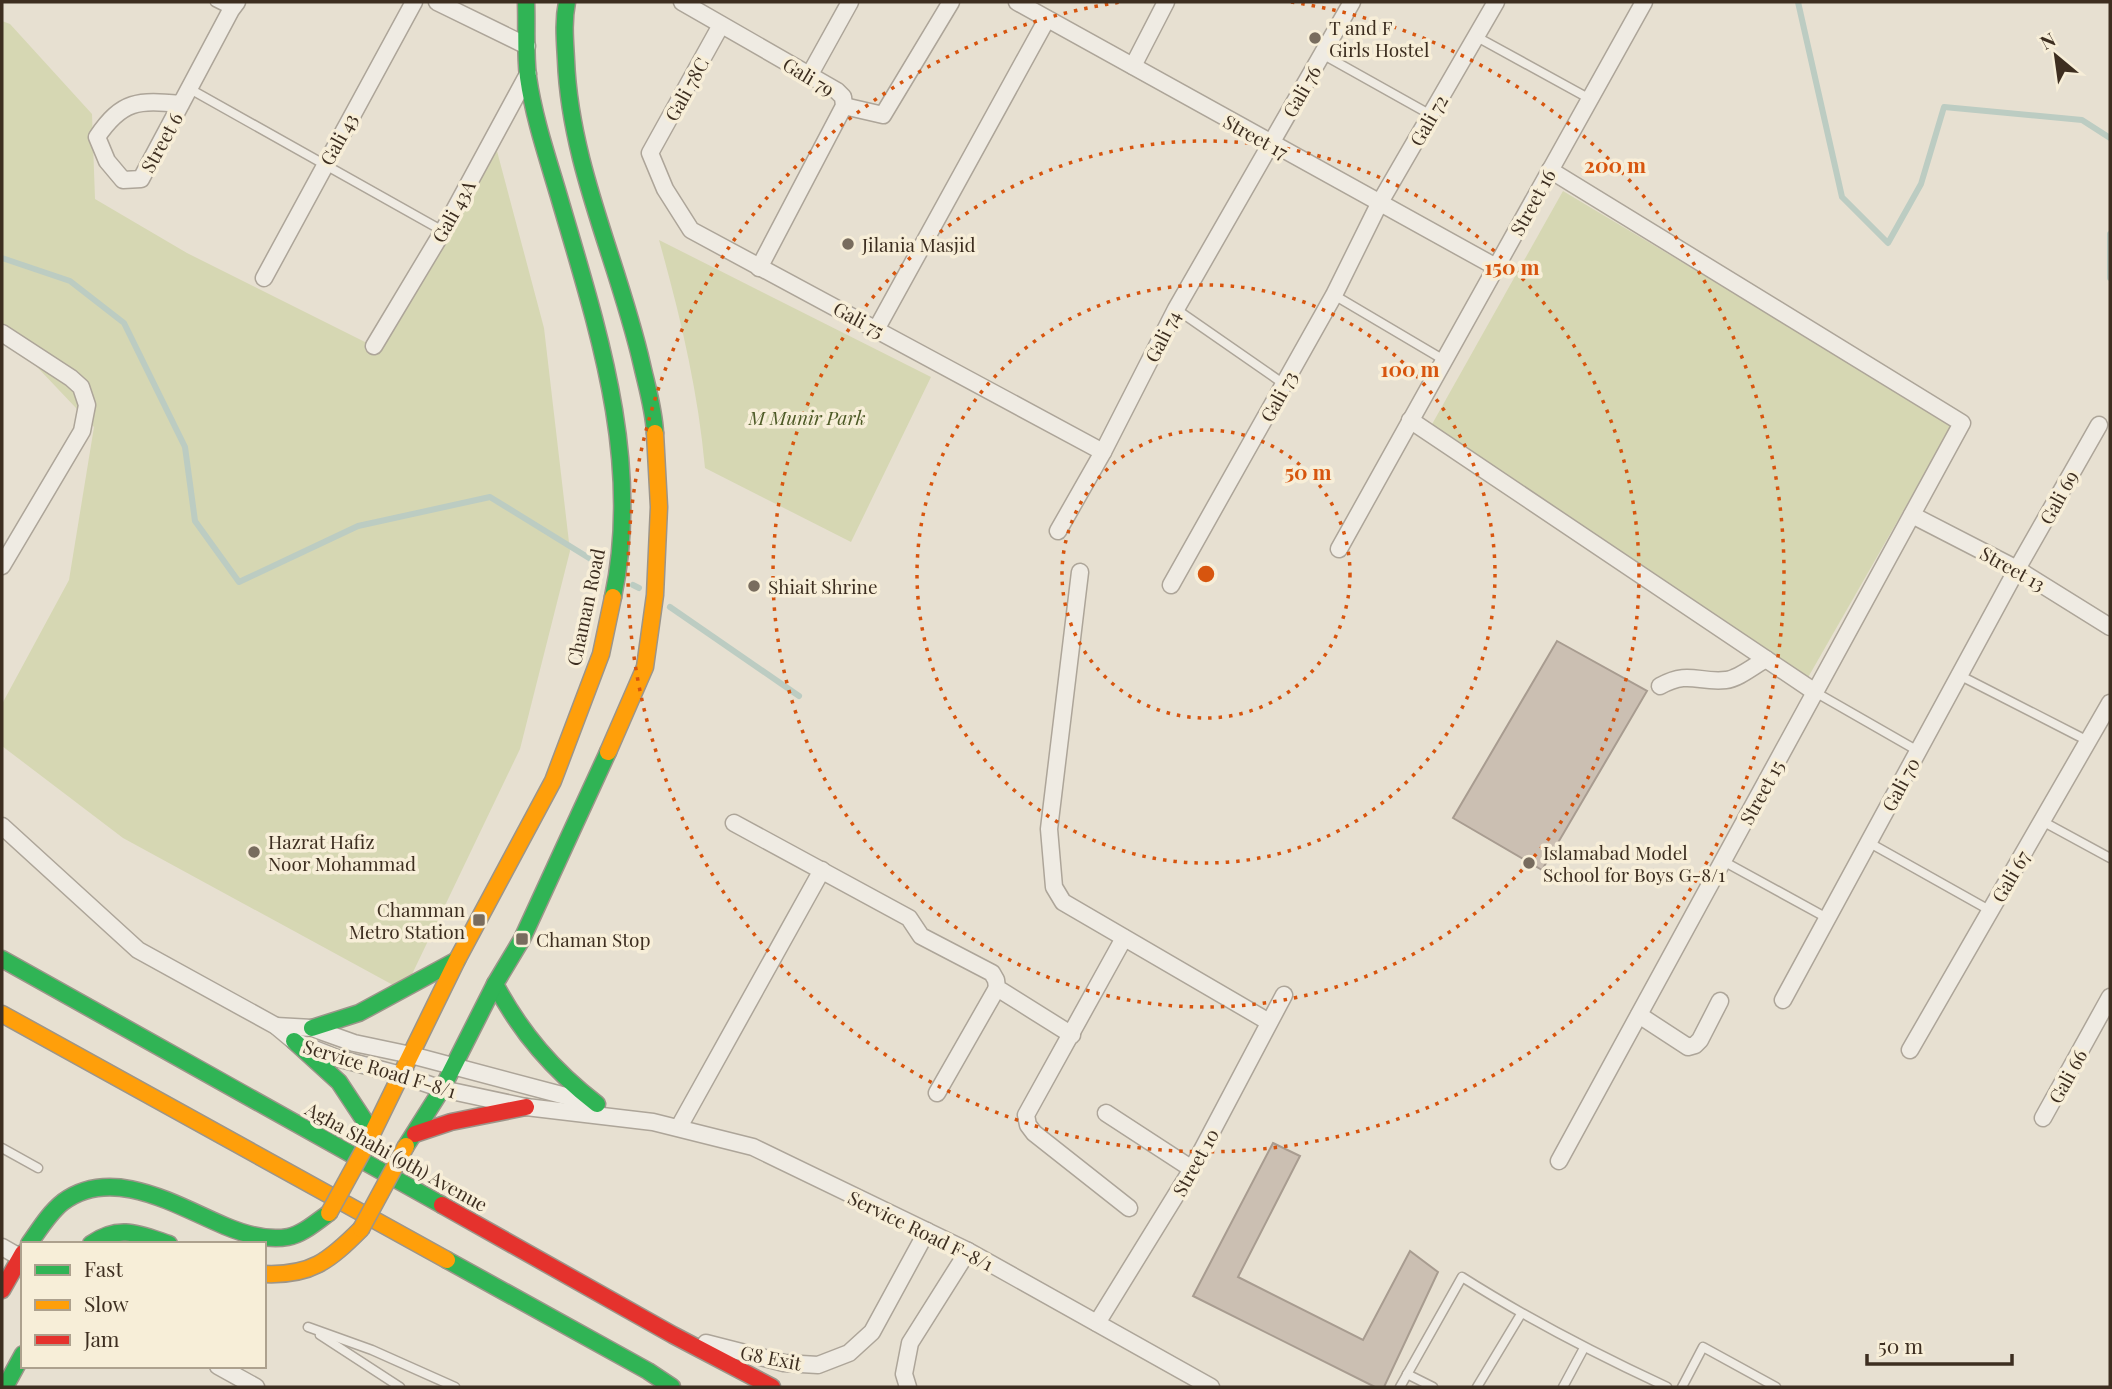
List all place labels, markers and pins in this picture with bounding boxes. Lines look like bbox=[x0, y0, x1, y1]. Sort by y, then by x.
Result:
place label: T and F Girls Hostel bbox=[1329, 14, 1430, 62]
marker: T and F Girls Hostel bbox=[1307, 30, 1323, 46]
place label: Jilania Masjid bbox=[861, 231, 976, 257]
marker: Jilania Masjid bbox=[840, 236, 856, 252]
centre of rings bbox=[1194, 562, 1218, 586]
place label: Shiait Shrine bbox=[768, 573, 878, 599]
marker: Shiait Shrine bbox=[746, 578, 762, 594]
place label: Hazrat Hafiz Noor Mohammad bbox=[268, 828, 416, 876]
place label: Islamabad Model School for Boys G-8/1 bbox=[1543, 839, 1725, 887]
marker: Hazrat Hafiz Noor Mohammad bbox=[246, 844, 262, 860]
marker: Islamabad Model School for Boys G-8/1 bbox=[1521, 855, 1537, 871]
place label: Chamman Metro Station bbox=[349, 896, 466, 944]
marker: Chamman Metro Station bbox=[471, 912, 487, 928]
place label: Chaman Stop bbox=[536, 926, 651, 952]
marker: Chaman Stop bbox=[514, 931, 530, 947]

